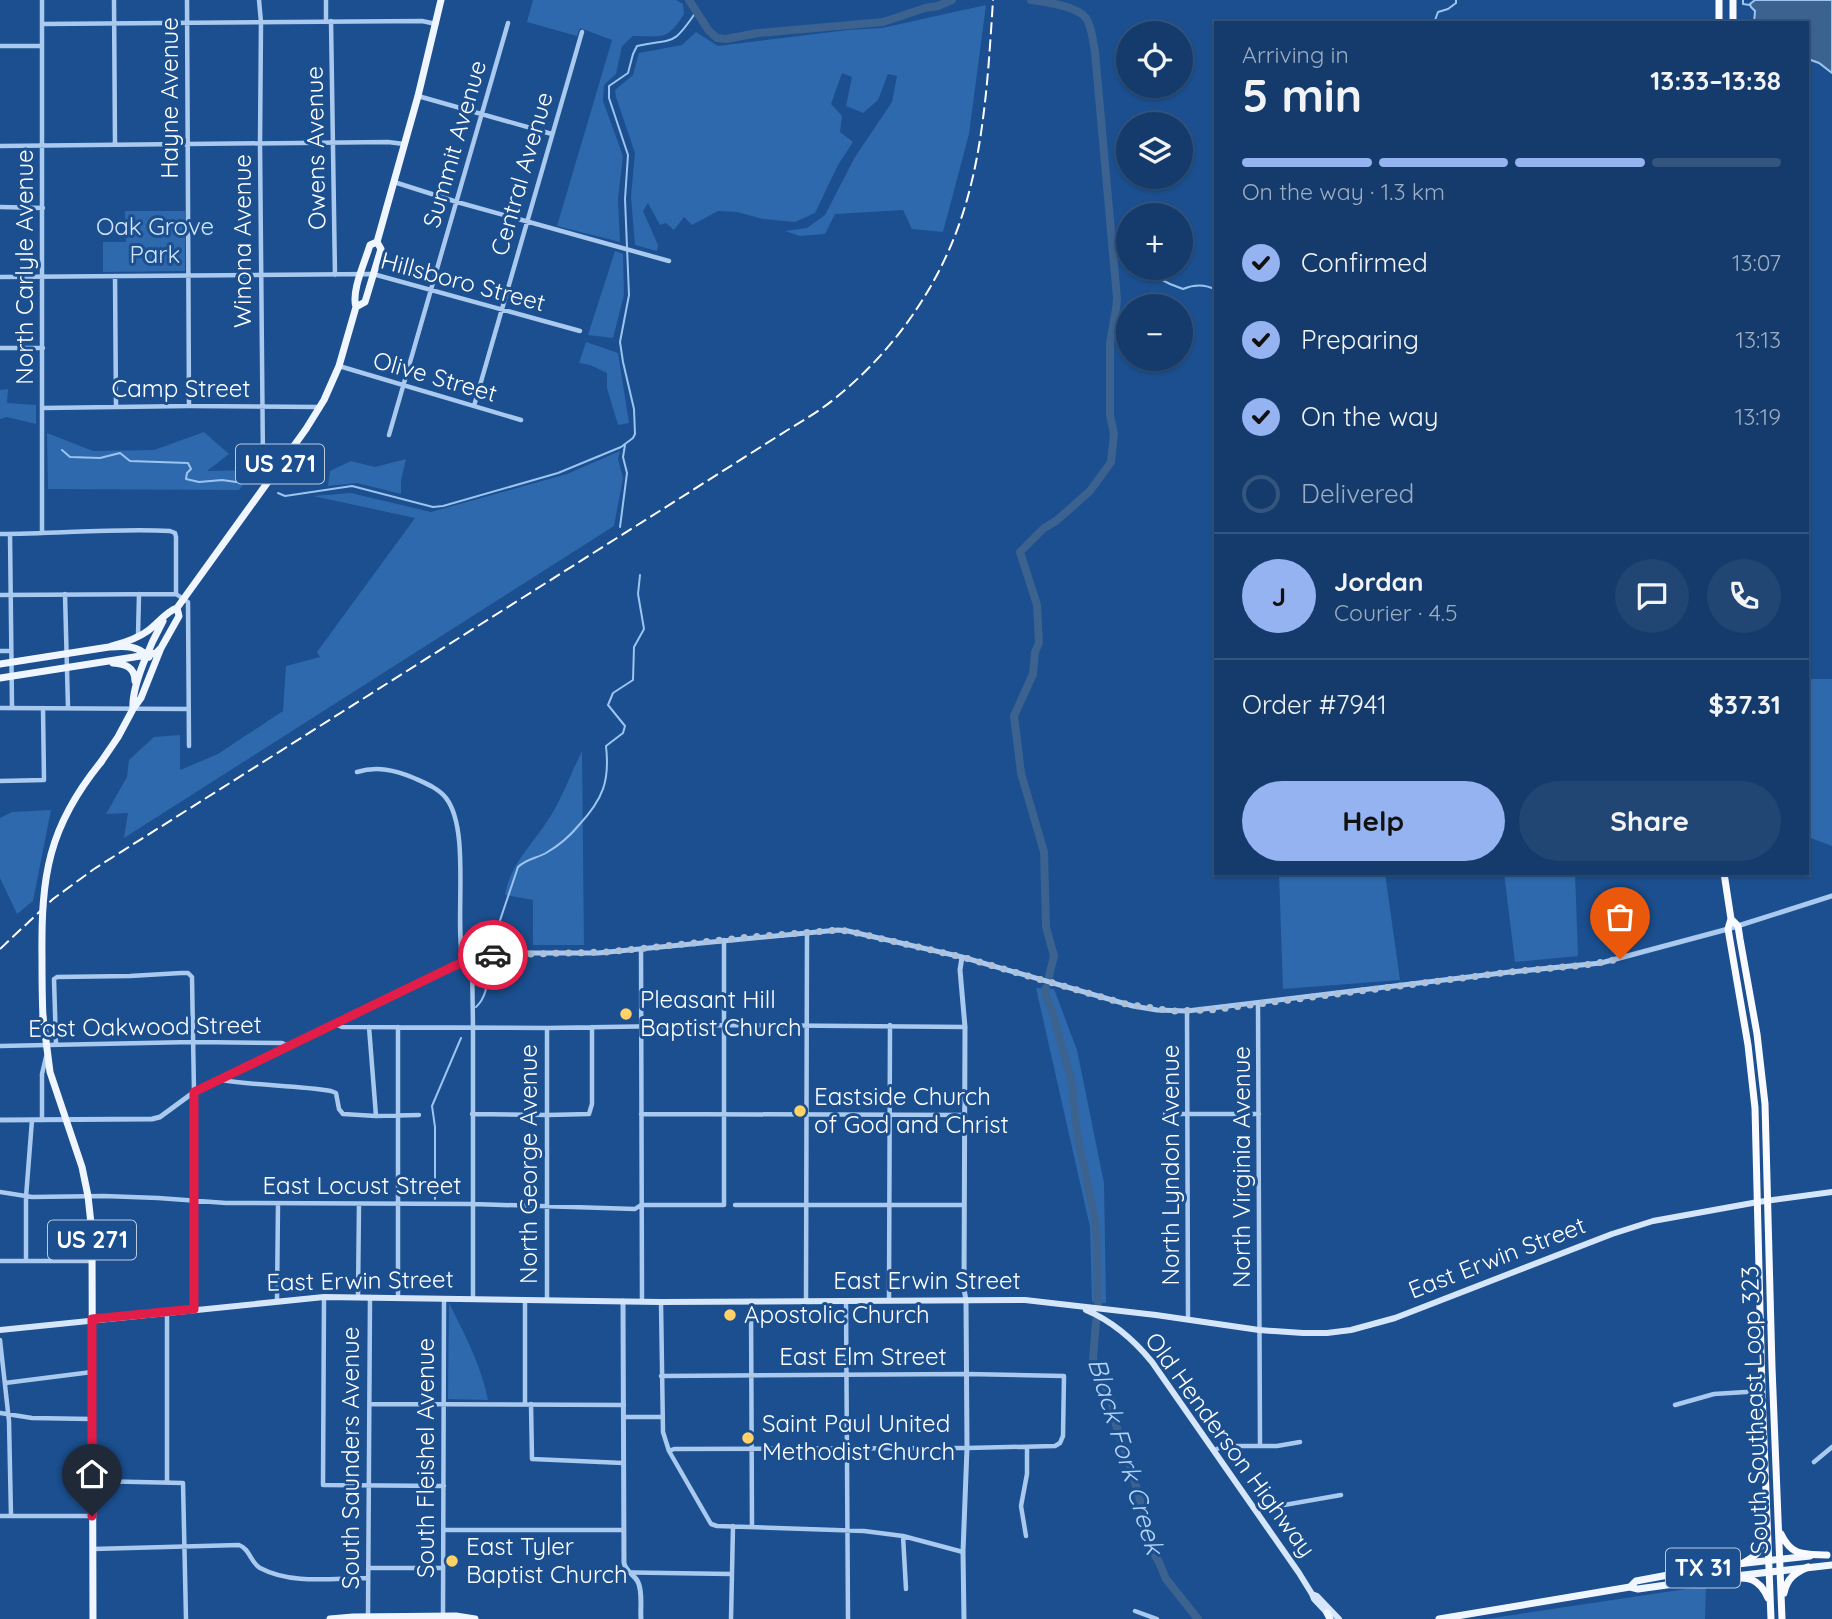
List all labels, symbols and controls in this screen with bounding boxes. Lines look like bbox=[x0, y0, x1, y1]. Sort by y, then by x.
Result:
street label: Hayne Avenue bbox=[154, 17, 184, 179]
map controls bbox=[1116, 21, 1193, 371]
button: locate bbox=[1116, 21, 1193, 98]
text: Arriving in bbox=[1242, 40, 1349, 69]
street label: Summit Avenue bbox=[416, 57, 492, 231]
text: 13:33–13:38 bbox=[1650, 64, 1781, 97]
street label: Owens Avenue bbox=[299, 66, 331, 230]
text: 5 min bbox=[1242, 66, 1362, 124]
street label: Central Avenue bbox=[483, 88, 559, 259]
button: layers bbox=[1116, 112, 1193, 189]
street label: North Carlyle Avenue bbox=[9, 149, 39, 385]
street label: Winona Avenue bbox=[227, 154, 257, 328]
text: On the way · 1.3 km bbox=[1242, 177, 1445, 206]
button: + bbox=[1116, 203, 1193, 280]
park label: Oak Grove Park bbox=[96, 211, 214, 269]
icon: check bbox=[1242, 244, 1280, 282]
street label: Hillsboro Street bbox=[378, 245, 549, 317]
text: Confirmed bbox=[1301, 246, 1428, 279]
text: 13:07 bbox=[1732, 248, 1781, 277]
button: − bbox=[1116, 294, 1193, 371]
icon: check bbox=[1242, 321, 1280, 359]
text: Preparing bbox=[1301, 323, 1419, 356]
text: 13:13 bbox=[1736, 325, 1781, 354]
street label: Olive Street bbox=[370, 344, 501, 408]
street label: Camp Street bbox=[112, 373, 250, 403]
icon: check bbox=[1242, 398, 1280, 436]
text: On the way bbox=[1301, 400, 1439, 433]
text: 13:19 bbox=[1735, 402, 1781, 431]
road number: US 271 bbox=[236, 445, 324, 484]
text: Delivered bbox=[1301, 477, 1414, 510]
button: chat bbox=[1615, 559, 1689, 633]
button: phone bbox=[1707, 559, 1781, 633]
text: Jordan bbox=[1334, 565, 1423, 598]
text: J bbox=[1272, 580, 1286, 613]
text: Courier · 4.5 bbox=[1334, 598, 1458, 627]
text: Order #7941 bbox=[1242, 688, 1387, 721]
text: $37.31 bbox=[1709, 688, 1781, 721]
button: Help bbox=[1242, 781, 1505, 861]
button: Share bbox=[1519, 781, 1781, 861]
pin bbox=[1590, 887, 1650, 959]
icon: bag bbox=[1601, 898, 1639, 936]
courier bbox=[458, 920, 528, 990]
icon: car bbox=[474, 936, 512, 974]
place label: Pleasant Hill Baptist Church bbox=[640, 984, 802, 1042]
marker: Pleasant Hill Baptist Church bbox=[618, 1006, 634, 1022]
street label: East Oakwood Street bbox=[28, 1009, 262, 1043]
street label: North George Avenue bbox=[513, 1044, 543, 1284]
street label: North Lyndon Avenue bbox=[1155, 1045, 1185, 1285]
street label: North Virginia Avenue bbox=[1226, 1046, 1256, 1288]
place label: Eastside Church of God and Christ bbox=[814, 1081, 1009, 1139]
marker: Eastside Church of God and Christ bbox=[792, 1103, 808, 1119]
street label: East Locust Street bbox=[262, 1170, 462, 1200]
street label: East Erwin Street bbox=[1404, 1209, 1589, 1305]
road number: US 271 bbox=[48, 1220, 136, 1260]
street label: East Erwin Street bbox=[266, 1263, 454, 1297]
street label: East Erwin Street bbox=[833, 1265, 1021, 1295]
street label: South Southeast Loop 323 bbox=[1734, 1265, 1774, 1555]
place label: Apostolic Church bbox=[744, 1299, 930, 1329]
marker: Apostolic Church bbox=[722, 1307, 738, 1323]
street label: Old Henderson Highway bbox=[1139, 1326, 1322, 1563]
street label: South Saunders Avenue bbox=[335, 1327, 365, 1589]
street label: South Fleishel Avenue bbox=[410, 1338, 440, 1578]
street label: East Elm Street bbox=[779, 1341, 947, 1371]
water label: Black Fork Creek bbox=[1081, 1354, 1173, 1560]
place label: Saint Paul United Methodist Church bbox=[762, 1408, 955, 1466]
marker: Saint Paul United Methodist Church bbox=[740, 1430, 756, 1446]
pin bbox=[62, 1444, 122, 1516]
icon: home bbox=[73, 1455, 111, 1493]
place label: East Tyler Baptist Church bbox=[466, 1531, 628, 1589]
road number: TX 31 bbox=[1666, 1548, 1740, 1588]
marker: East Tyler Baptist Church bbox=[444, 1553, 460, 1569]

